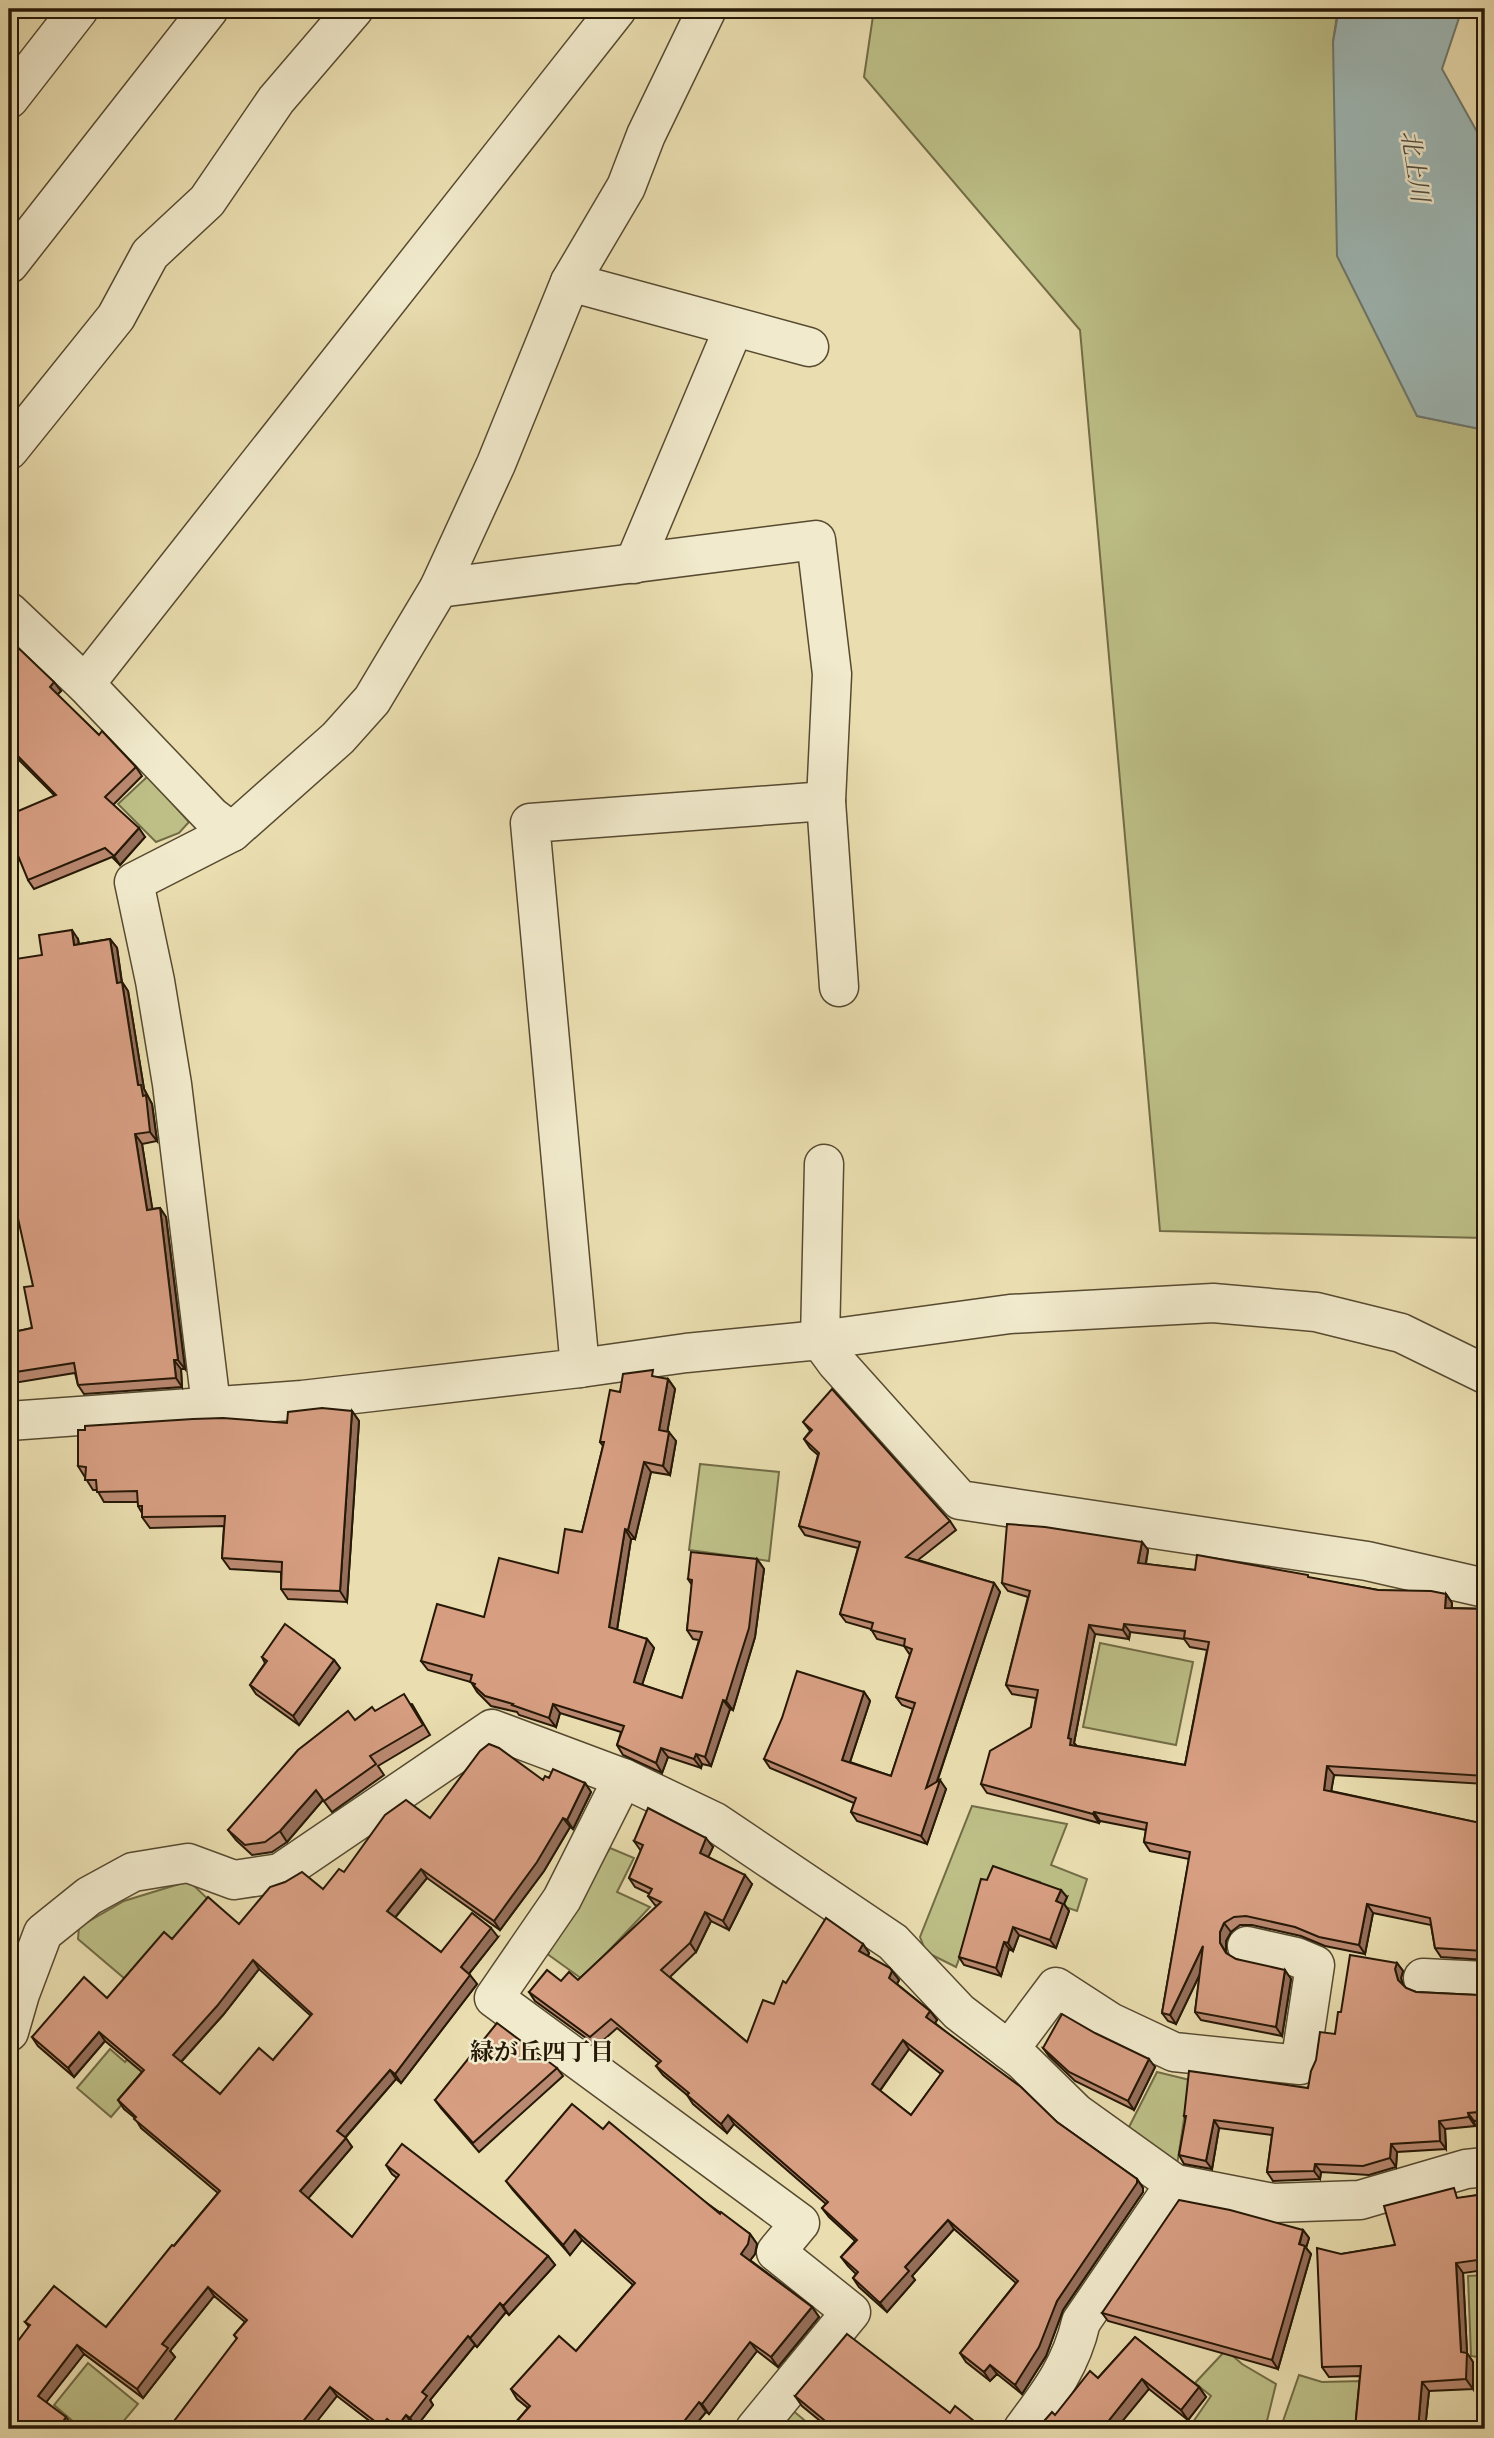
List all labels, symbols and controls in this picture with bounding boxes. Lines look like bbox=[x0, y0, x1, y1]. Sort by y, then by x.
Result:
water label: 北上川 bbox=[1396, 128, 1435, 207]
district label: 緑が丘四丁目 bbox=[470, 2038, 614, 2066]

